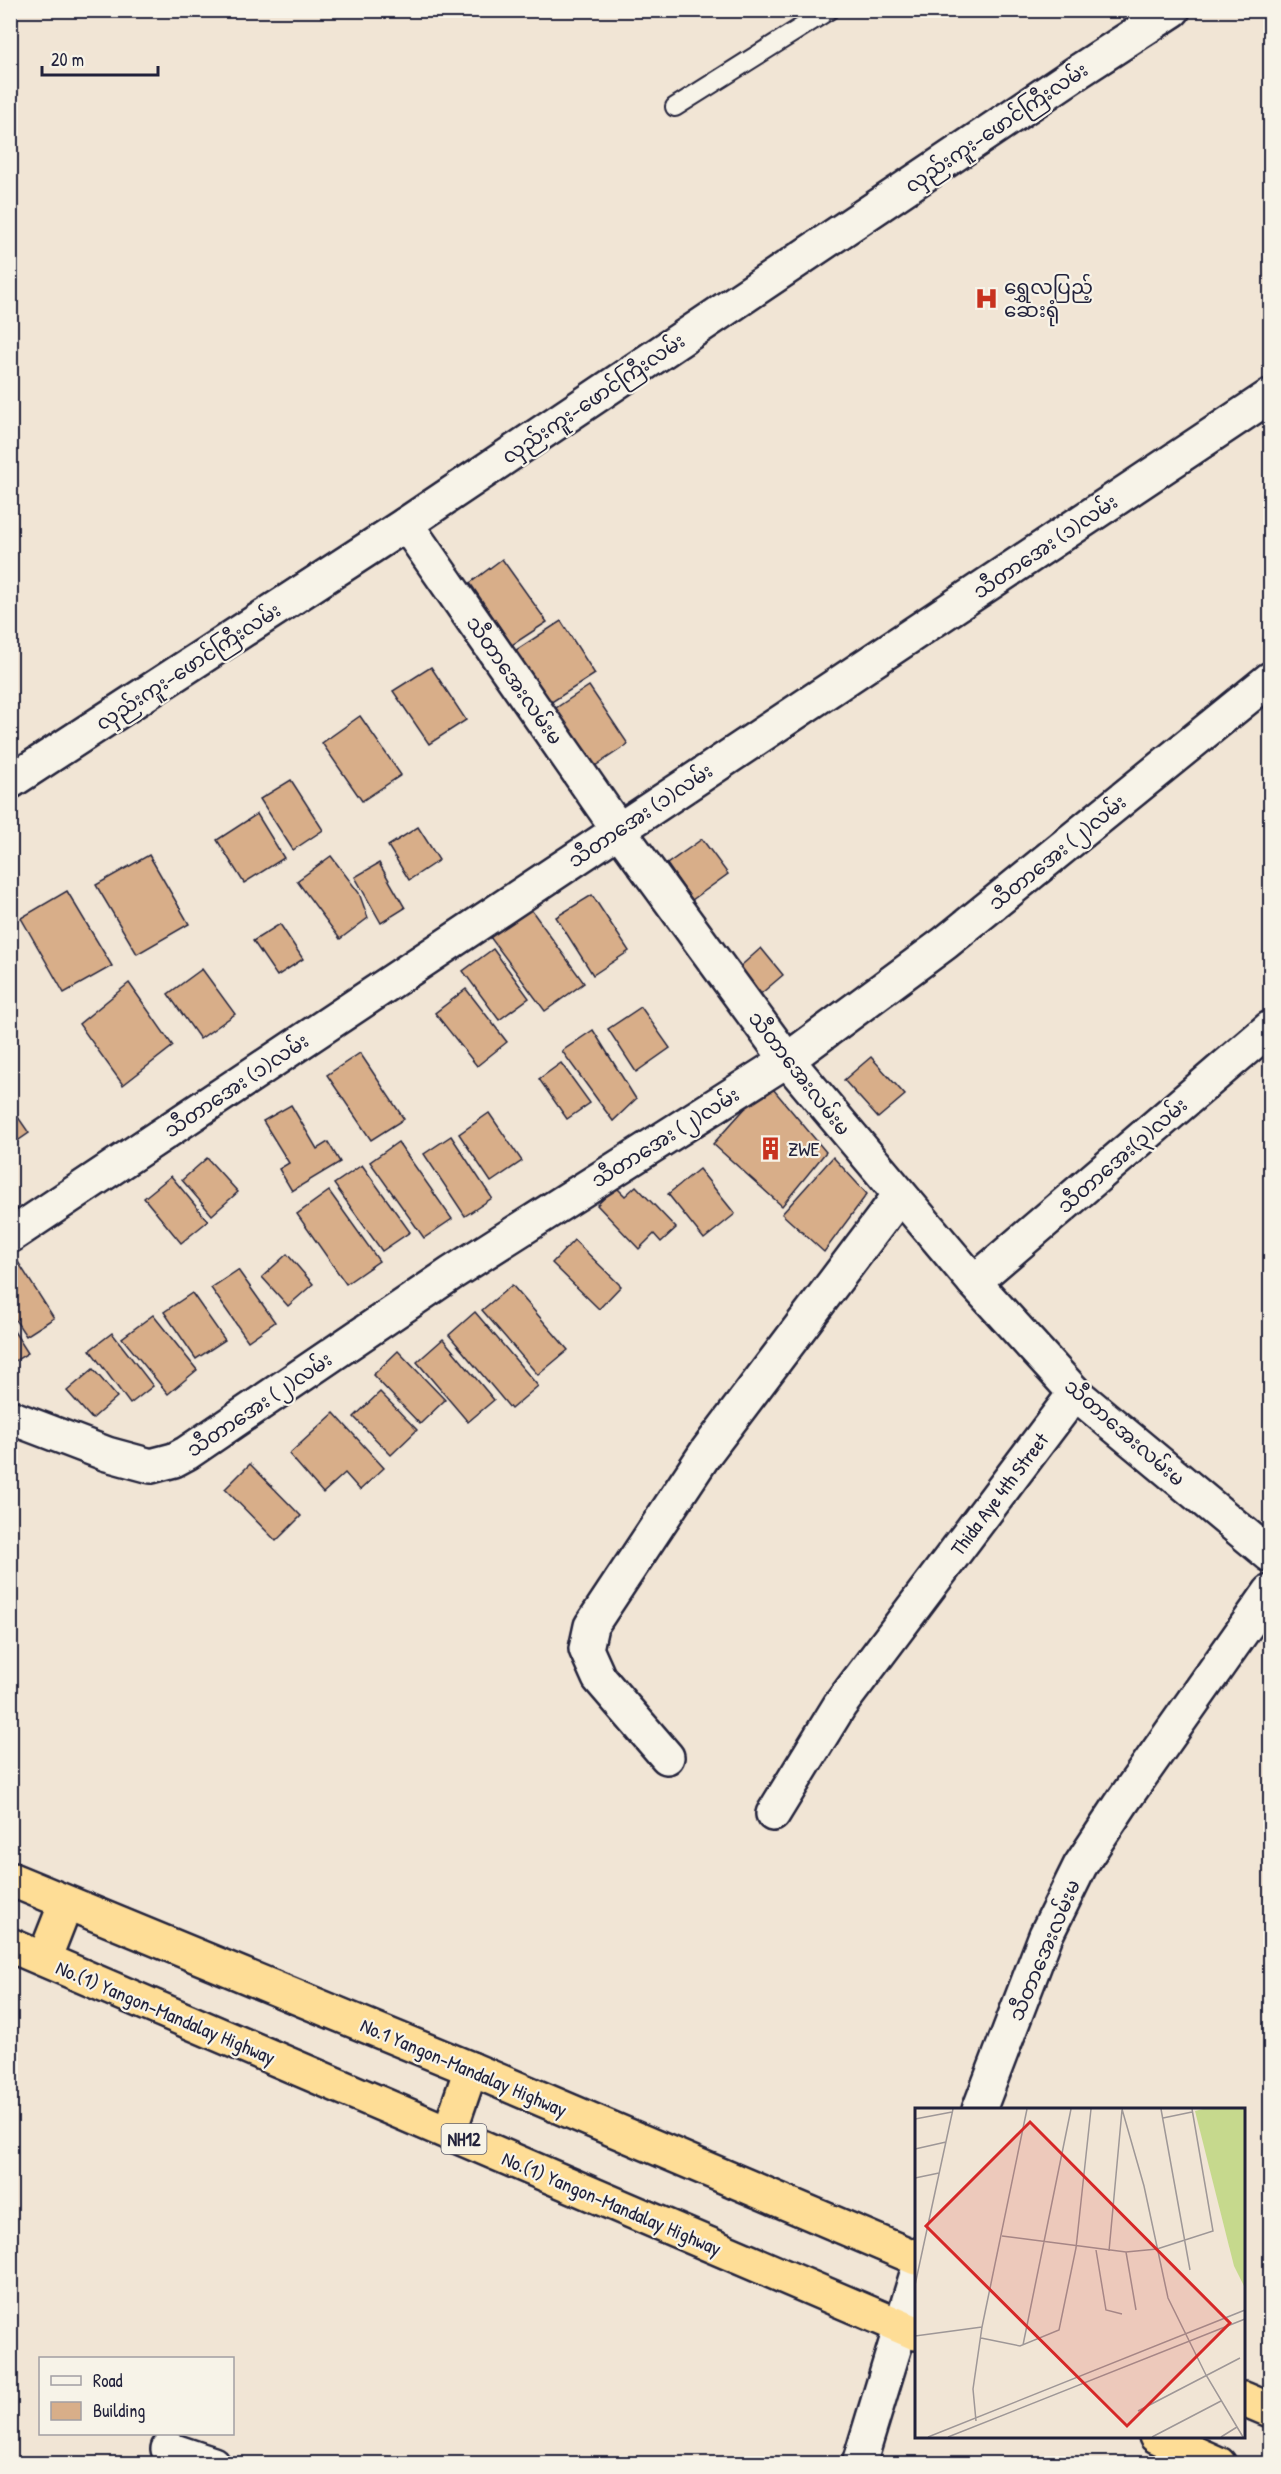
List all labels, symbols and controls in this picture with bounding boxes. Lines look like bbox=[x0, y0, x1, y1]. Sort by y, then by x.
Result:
scale bar bbox=[42, 39, 158, 77]
text: 20 m bbox=[51, 47, 84, 72]
street label: လှည်းကူး−ဖောင်ကြီးလမ်း bbox=[899, 56, 1095, 202]
place label: ရွှေလပြည့် ဆေးရုံ bbox=[1004, 273, 1093, 327]
hospital icon: ရွှေလပြည့် ဆေးရုံ bbox=[973, 285, 999, 311]
street label: လှည်းကူး−ဖောင်ကြီးလမ်း bbox=[496, 327, 692, 473]
street label: သီတာအေး (၁)လမ်း bbox=[968, 488, 1122, 604]
street label: လှည်းကူး−ဖောင်ကြီးလမ်း bbox=[90, 596, 288, 739]
street label: သီတာအေးလမ်းမ bbox=[461, 610, 569, 750]
street label: သီတာအေး (၁)လမ်း bbox=[563, 757, 717, 873]
street label: သီတာအေး (၂)လမ်း bbox=[983, 788, 1133, 918]
street label: သီတာအေးလမ်းမ bbox=[743, 1005, 857, 1141]
street label: သီတာအေး (၁)လမ်း bbox=[159, 1027, 313, 1143]
street label: သီတာအေး (၂)လမ်း bbox=[586, 1081, 746, 1196]
street label: သီတာအေး(၃)လမ်း bbox=[1051, 1091, 1195, 1221]
building icon: ZWE bbox=[757, 1135, 783, 1161]
place label: ZWE bbox=[788, 1135, 819, 1162]
street label: သီတာအေး (၂)လမ်း bbox=[181, 1345, 339, 1465]
street label: သီတာအေးလမ်းမ bbox=[1059, 1372, 1191, 1492]
street label: Thida Aye 4th Street bbox=[944, 1426, 1055, 1561]
street label: သီတာအေးလမ်းမ bbox=[1002, 1875, 1086, 2025]
street label: No.(1) Yangon-Mandalay Highway bbox=[52, 1953, 280, 2071]
street label: No.1 Yangon-Mandalay Highway bbox=[357, 2011, 571, 2123]
inset map bbox=[915, 2108, 1245, 2438]
road number: NH12 bbox=[442, 2124, 486, 2154]
street label: No.(1) Yangon-Mandalay Highway bbox=[498, 2144, 726, 2262]
legend bbox=[39, 2357, 234, 2435]
text: Road bbox=[93, 2368, 123, 2393]
text: Building bbox=[93, 2398, 145, 2423]

